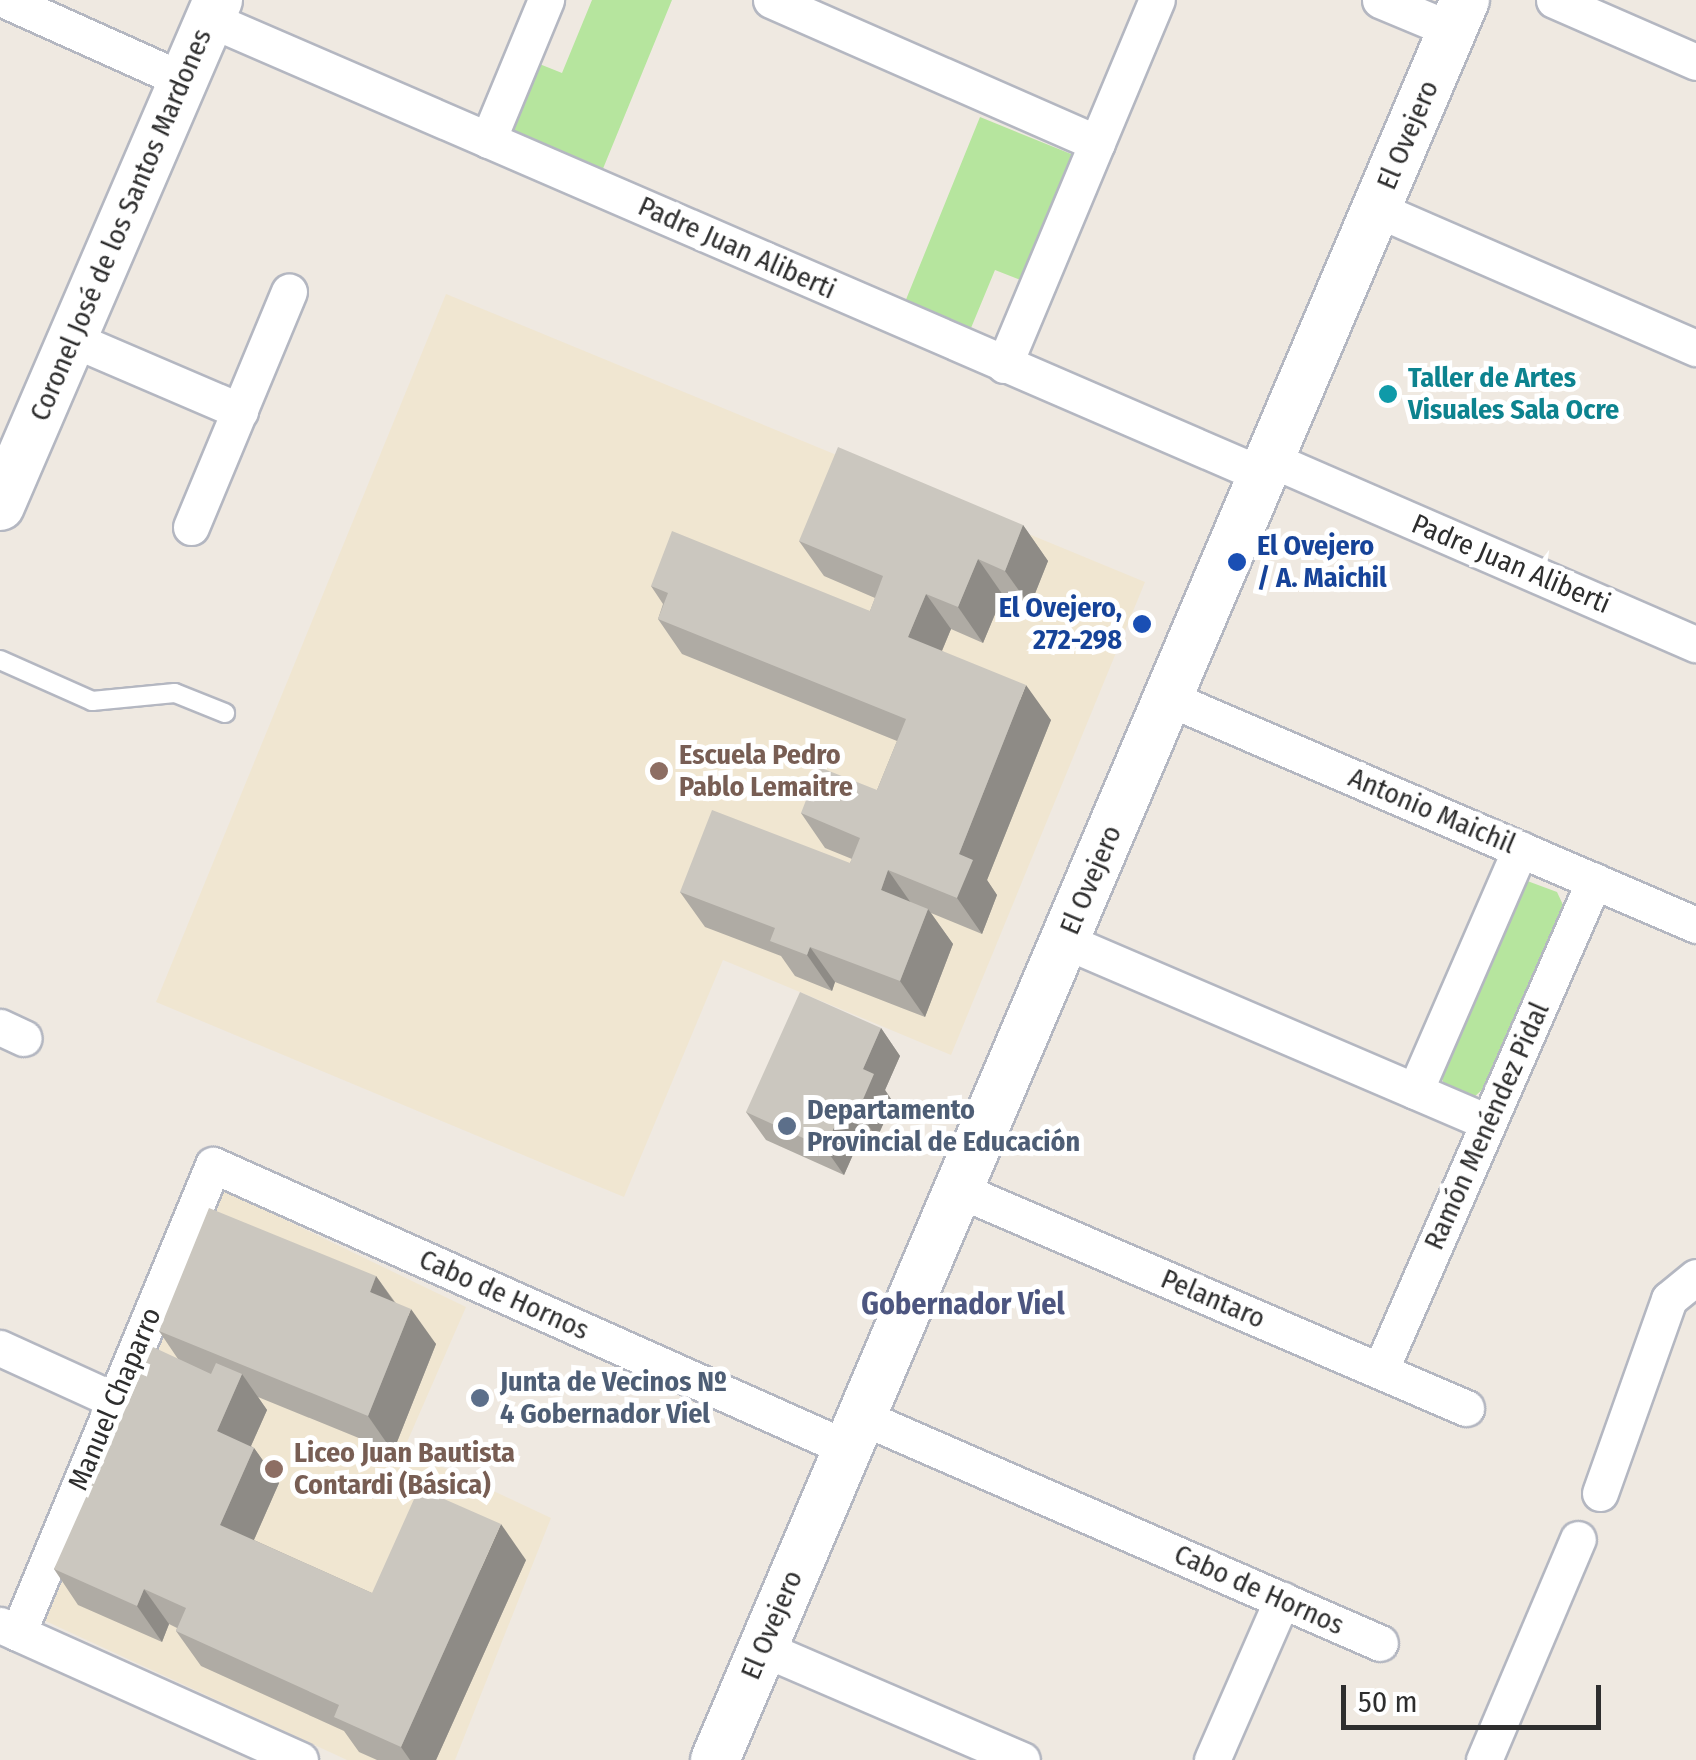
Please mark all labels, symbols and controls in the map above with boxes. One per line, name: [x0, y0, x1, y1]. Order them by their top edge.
street label: Coronel José de los Santos Mardones: [23, 24, 219, 426]
street label: El Ovejero: [1370, 75, 1446, 195]
street label: Padre Juan Aliberti: [633, 189, 841, 307]
place label: Taller de Artes Visuales Sala Ocre: [1408, 361, 1619, 427]
marker: Taller de Artes Visuales Sala Ocre: [1377, 383, 1399, 405]
street label: Padre Juan Aliberti: [1407, 507, 1615, 621]
place label: El Ovejero / A. Maichil: [1257, 529, 1387, 595]
marker: El Ovejero / A. Maichil: [1226, 551, 1248, 573]
place label: El Ovejero, 272-298: [999, 591, 1122, 657]
marker: El Ovejero, 272-298: [1131, 613, 1153, 635]
place label: Escuela Pedro Pablo Lemaitre: [679, 738, 853, 804]
marker: Escuela Pedro Pablo Lemaitre: [648, 760, 670, 782]
street label: Antonio Maichil: [1344, 761, 1520, 861]
street label: El Ovejero: [1053, 820, 1129, 940]
street label: Ramón Menéndez Pidal: [1417, 997, 1557, 1255]
place label: Departamento Provincial de Educación: [807, 1093, 1080, 1159]
marker: Departamento Provincial de Educación: [776, 1115, 798, 1137]
street label: Cabo de Hornos: [414, 1243, 594, 1347]
street label: Pelantaro: [1156, 1262, 1270, 1336]
district label: Gobernador Viel: [861, 1286, 1065, 1322]
street label: Manuel Chaparro: [61, 1303, 169, 1495]
place label: Junta de Vecinos Nº 4 Gobernador Viel: [500, 1365, 727, 1431]
marker: Junta de Vecinos Nº 4 Gobernador Viel: [469, 1387, 491, 1409]
place label: Liceo Juan Bautista Contardi (Básica): [294, 1436, 515, 1502]
marker: Liceo Juan Bautista Contardi (Básica): [263, 1458, 285, 1480]
street label: Cabo de Hornos: [1169, 1538, 1349, 1642]
street label: El Ovejero: [734, 1565, 810, 1685]
scale bar: [1346, 1665, 1606, 1727]
text: 50 m: [1358, 1684, 1418, 1720]

